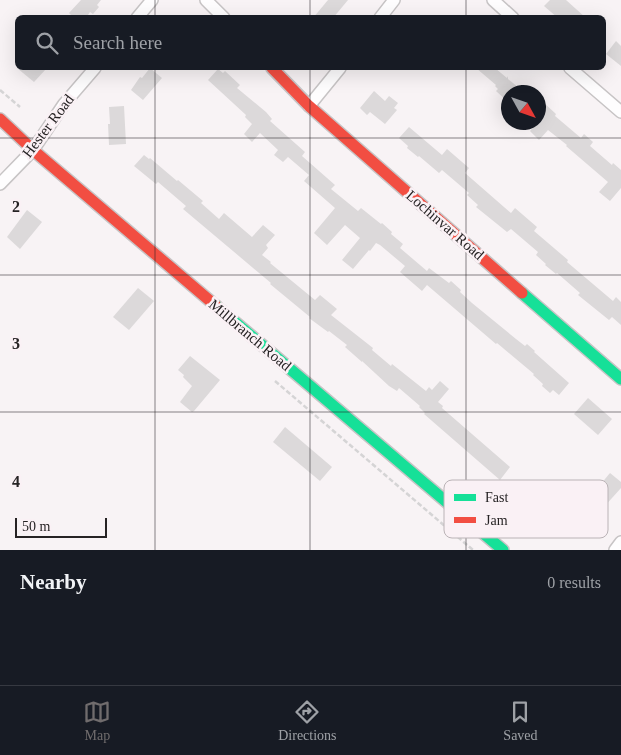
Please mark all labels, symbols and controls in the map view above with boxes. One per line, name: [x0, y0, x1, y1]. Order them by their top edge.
search box: [15, 15, 606, 70]
icon: search: [33, 29, 61, 57]
text: Search here: [73, 32, 162, 53]
north arrow: [501, 85, 546, 130]
street label: Hester Road: [19, 91, 77, 161]
street label: Lochinvar Road: [403, 187, 487, 263]
text: 2: [12, 198, 20, 215]
street label: Millbranch Road: [206, 296, 295, 374]
text: 3: [12, 335, 20, 352]
text: 4: [12, 473, 20, 490]
legend: [444, 480, 608, 538]
text: Fast: [485, 490, 508, 505]
text: Jam: [485, 513, 508, 528]
scale bar: [15, 515, 108, 538]
text: 50 m: [22, 519, 50, 534]
text: Nearby: [20, 570, 87, 594]
text: 0 results: [547, 574, 601, 591]
tab: Map: [83, 698, 111, 744]
tab: Directions: [278, 698, 337, 744]
tab: Saved: [503, 698, 538, 744]

